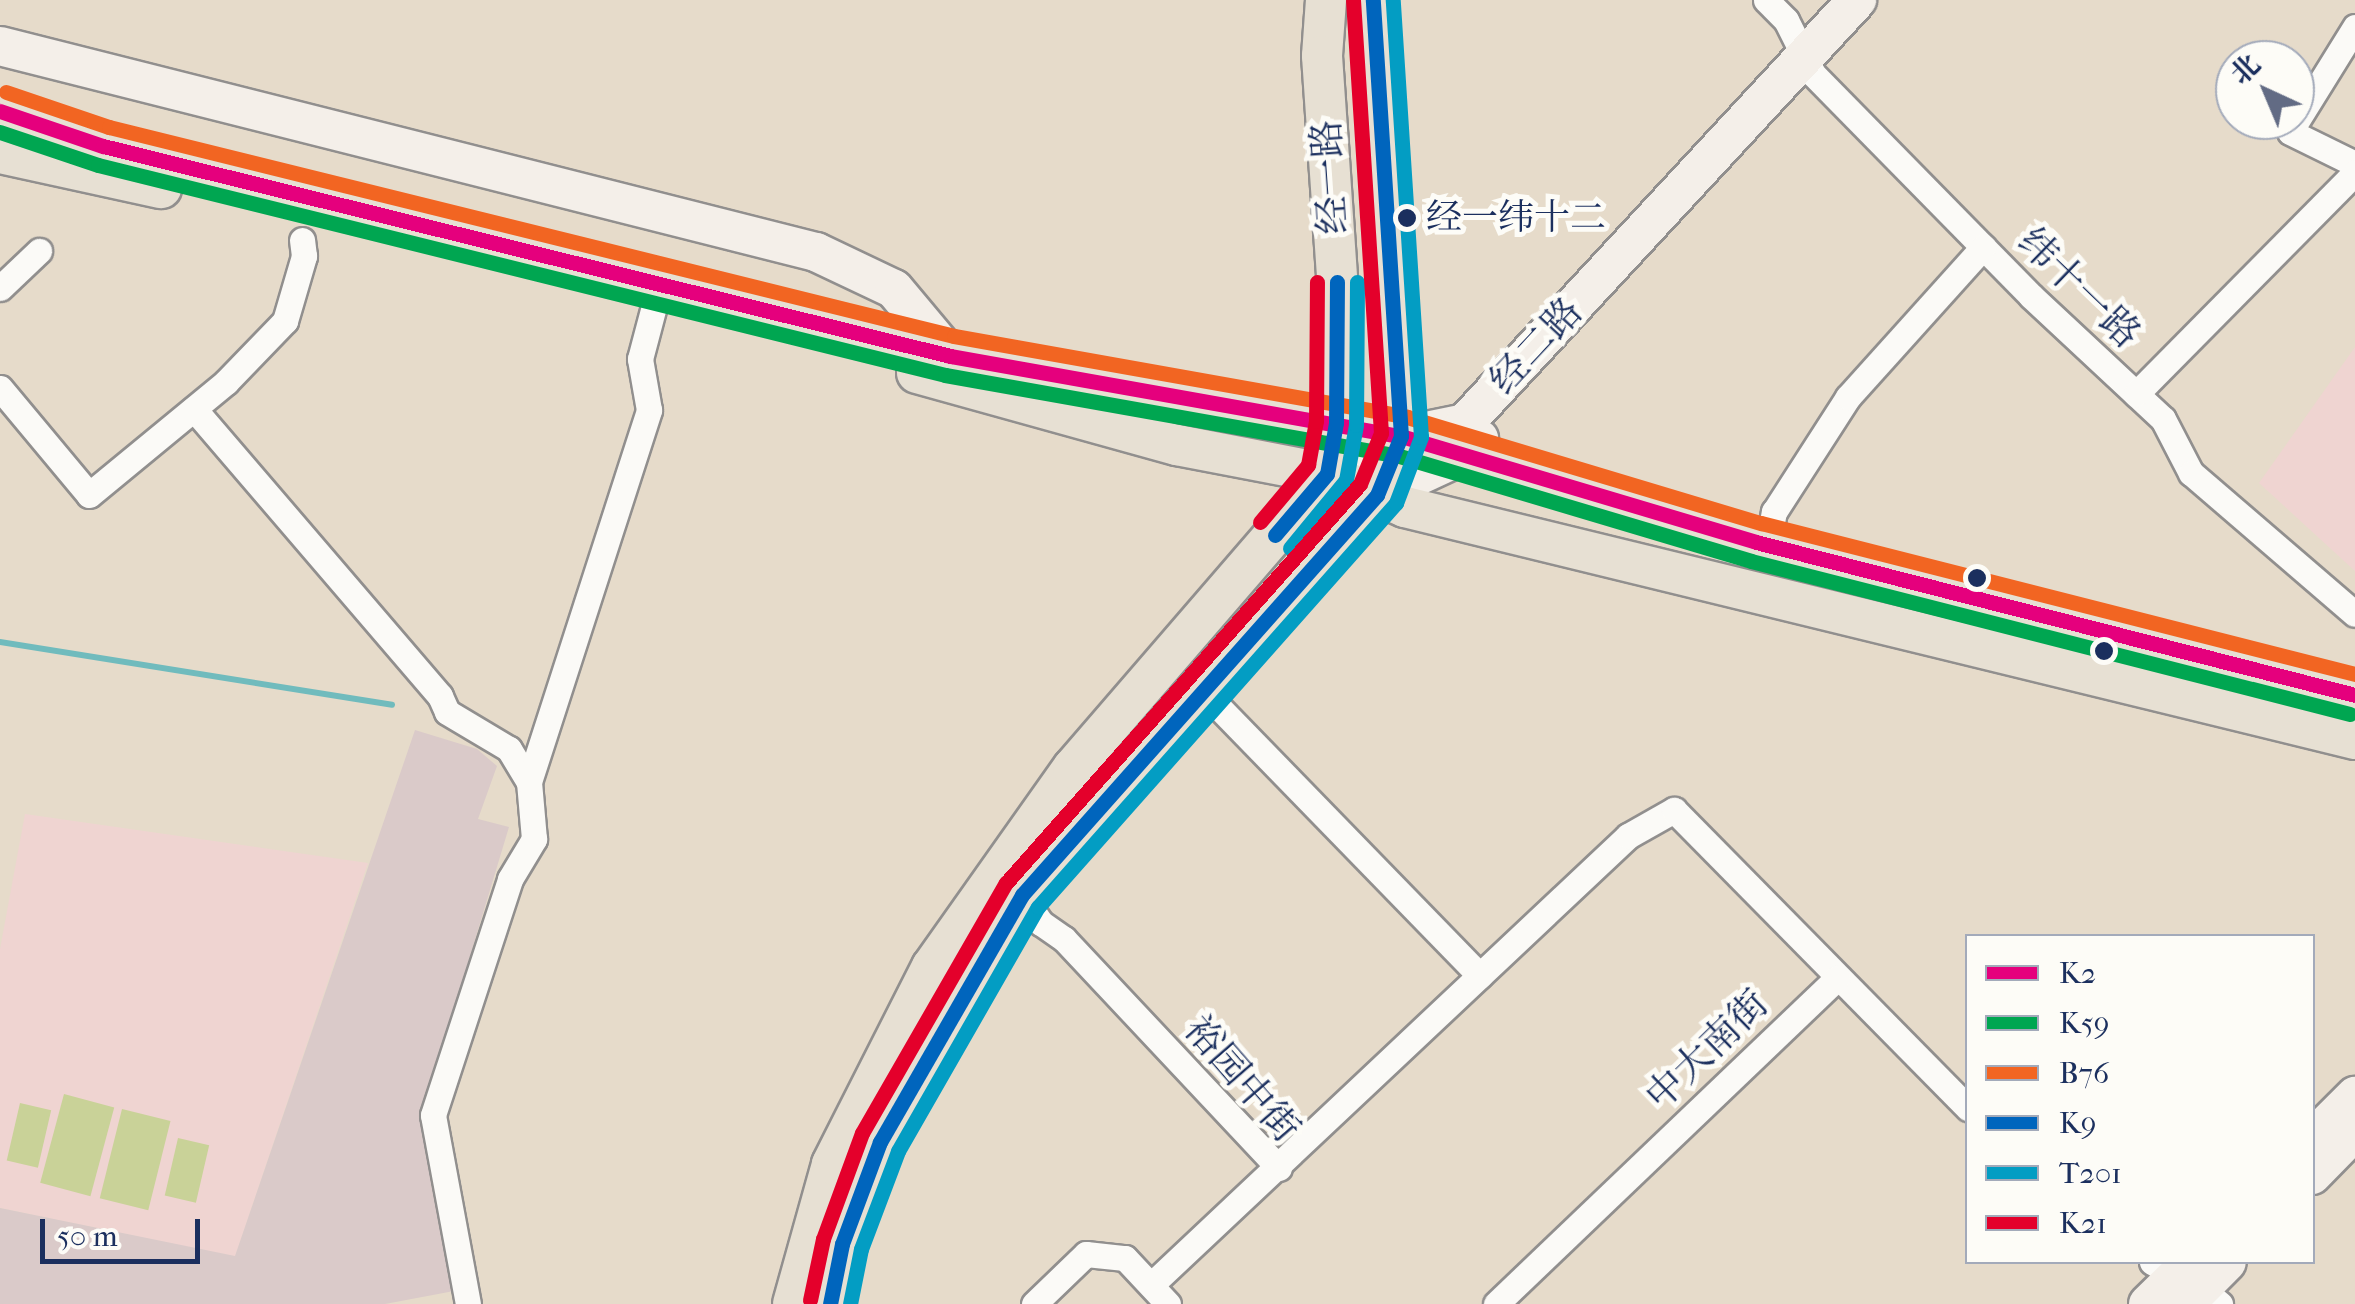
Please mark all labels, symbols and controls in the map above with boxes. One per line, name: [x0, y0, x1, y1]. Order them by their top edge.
north arrow: [2215, 40, 2315, 140]
text: 北: [2224, 48, 2267, 91]
street label: 经一路: [1303, 119, 1357, 235]
place label: 经一纬十二: [1426, 196, 1606, 240]
marker: 经一纬十二: [1397, 208, 1417, 228]
street label: 纬十一路: [2008, 219, 2150, 357]
street label: 经二路: [1480, 289, 1592, 403]
unlabelled marker: [1967, 568, 1987, 588]
unlabelled marker: [2094, 641, 2114, 661]
legend: [1965, 934, 2315, 1264]
text: K2: [2059, 956, 2096, 991]
street label: 中大南街: [1636, 981, 1778, 1119]
text: K59: [2059, 1006, 2110, 1041]
street label: 裕园中街: [1175, 1007, 1309, 1151]
text: B76: [2059, 1056, 2109, 1091]
text: K9: [2059, 1106, 2097, 1141]
text: T201: [2059, 1156, 2122, 1191]
scale bar: [45, 1199, 205, 1261]
text: K21: [2059, 1206, 2107, 1241]
text: 50 m: [57, 1219, 118, 1254]

